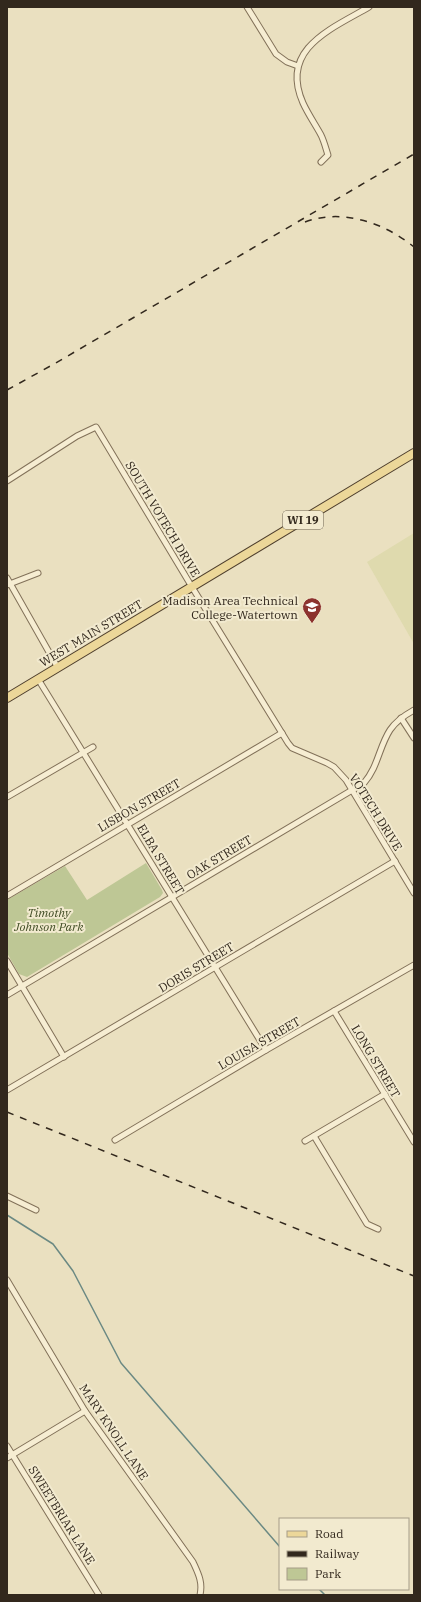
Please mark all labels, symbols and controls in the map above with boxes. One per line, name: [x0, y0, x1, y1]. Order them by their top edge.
street label: SOUTH VOTECH DRIVE: [122, 458, 204, 580]
road number: WI 19: [283, 511, 323, 529]
place label: Madison Area Technical College-Watertown: [162, 593, 298, 622]
street label: WEST MAIN STREET: [37, 596, 145, 670]
school or university icon: Madison Area Technical College-Watertown: [301, 596, 323, 624]
street label: VOTECH DRIVE: [346, 771, 406, 853]
street label: LISBON STREET: [95, 775, 183, 835]
street label: ELBA STREET: [134, 821, 188, 897]
street label: OAK STREET: [184, 831, 255, 882]
park label: Timothy Johnson Park: [13, 905, 84, 934]
street label: DORIS STREET: [156, 939, 237, 995]
street label: LOUISA STREET: [215, 1013, 303, 1073]
street label: LONG STREET: [348, 1022, 404, 1100]
street label: MARY KNOLL LANE: [76, 1381, 152, 1483]
street label: SWEETBRIAR LANE: [26, 1463, 98, 1567]
legend: [279, 1518, 409, 1590]
text: Road: [315, 1526, 344, 1541]
text: Railway: [315, 1546, 360, 1561]
text: Park: [315, 1566, 341, 1581]

